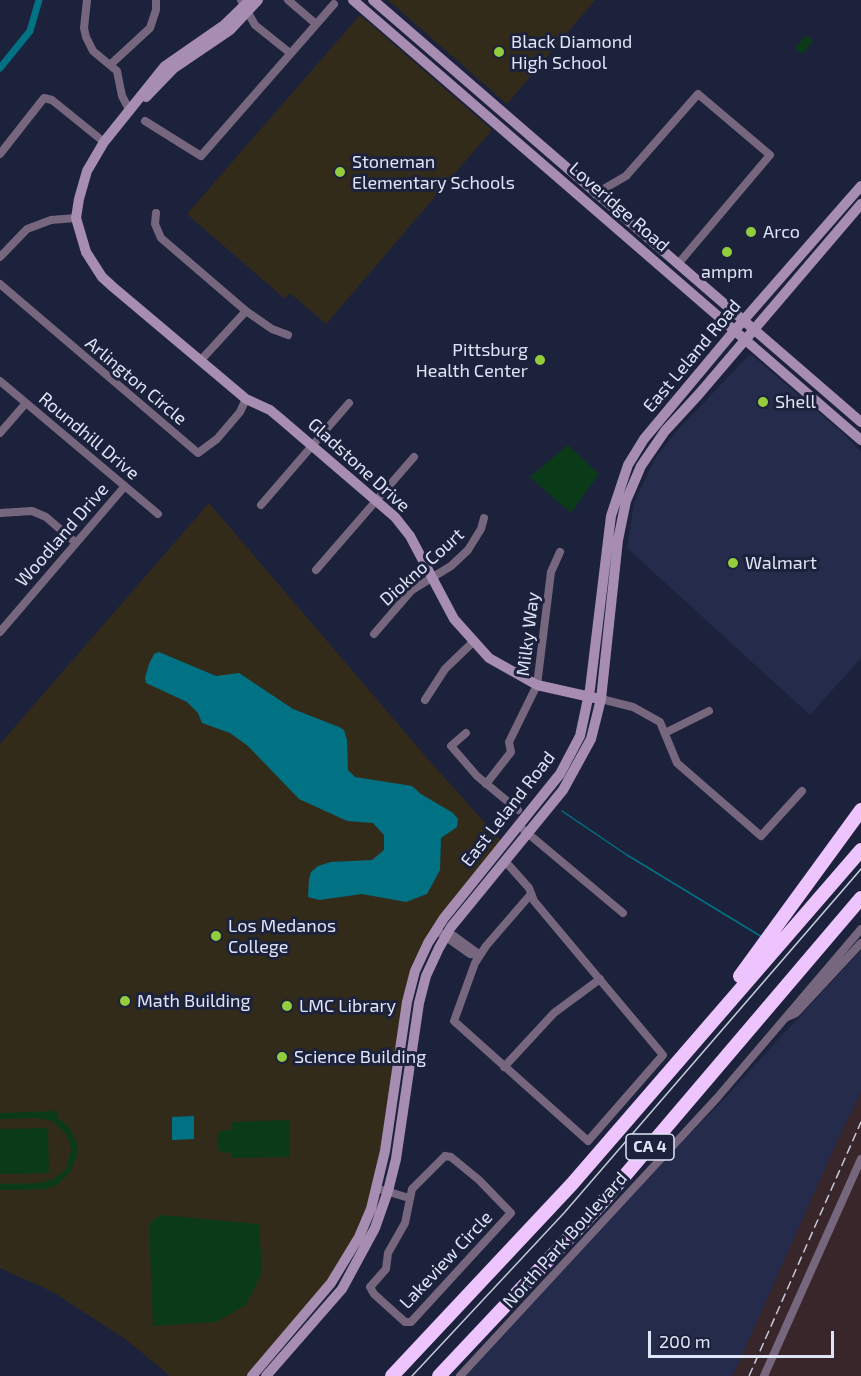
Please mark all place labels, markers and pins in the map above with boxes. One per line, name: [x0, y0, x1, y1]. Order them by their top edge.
place label: Black Diamond High School: [511, 31, 632, 74]
marker: Black Diamond High School: [492, 45, 506, 59]
place label: Stoneman Elementary Schools: [352, 151, 515, 194]
marker: Stoneman Elementary Schools: [333, 165, 347, 179]
place label: Arco: [763, 221, 800, 243]
marker: Arco: [744, 225, 758, 239]
marker: ampm: [720, 245, 734, 259]
place label: ampm: [701, 261, 753, 283]
place label: Pittsburg Health Center: [416, 339, 528, 382]
marker: Pittsburg Health Center: [533, 353, 547, 367]
place label: Shell: [775, 391, 816, 413]
marker: Shell: [756, 395, 770, 409]
place label: Walmart: [745, 552, 817, 574]
marker: Walmart: [726, 556, 740, 570]
place label: Los Medanos College: [228, 915, 336, 958]
marker: Los Medanos College: [209, 929, 223, 943]
place label: Math Building: [137, 990, 251, 1012]
marker: Math Building: [118, 994, 132, 1008]
place label: LMC Library: [299, 995, 396, 1017]
marker: LMC Library: [280, 999, 294, 1013]
place label: Science Building: [294, 1046, 426, 1068]
marker: Science Building: [275, 1050, 289, 1064]

